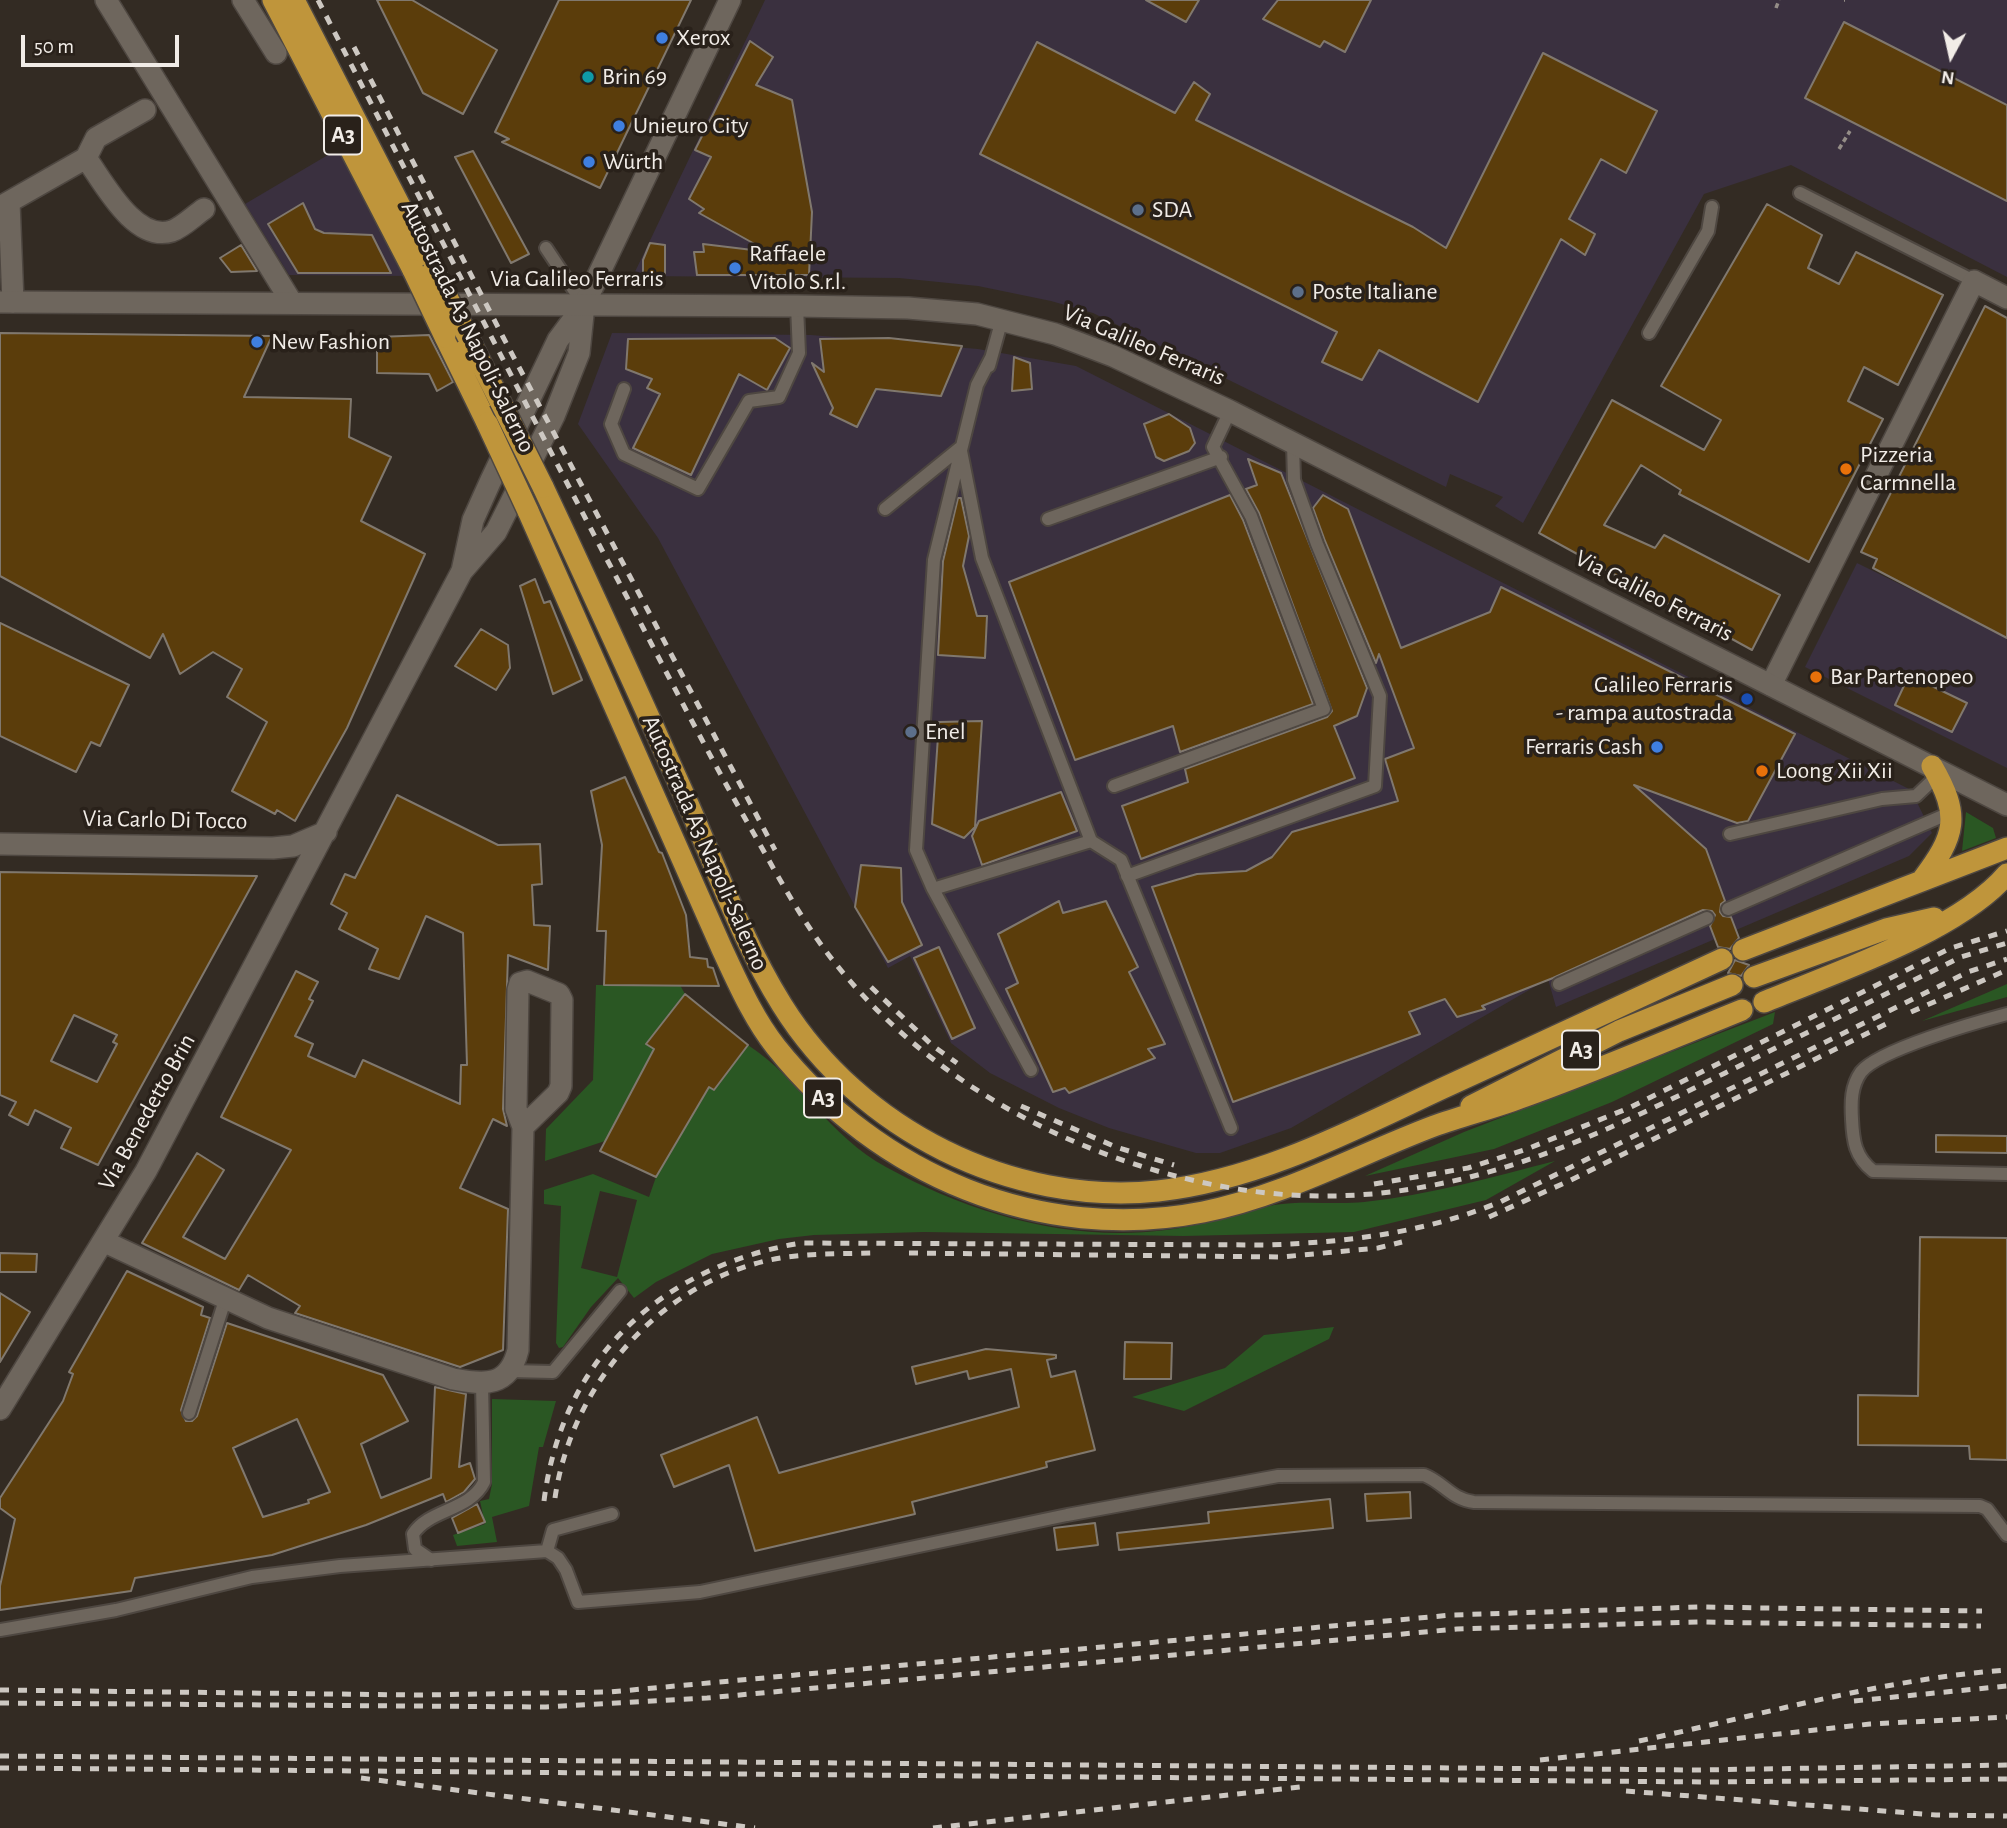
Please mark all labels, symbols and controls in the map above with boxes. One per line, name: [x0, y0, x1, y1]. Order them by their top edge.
scale bar: [24, 21, 182, 65]
north arrow: [1916, 21, 1986, 91]
place label: Xerox: [676, 24, 730, 52]
marker: Xerox: [654, 30, 670, 46]
text: 50 m: [34, 36, 74, 57]
place label: Brin 69: [602, 63, 667, 91]
text: N: [1940, 67, 1956, 88]
marker: Brin 69: [580, 69, 596, 85]
place label: Unieuro City: [633, 112, 748, 140]
road number: A3: [324, 116, 362, 154]
marker: Unieuro City: [611, 118, 627, 134]
place label: Würth: [603, 148, 663, 176]
marker: Würth: [581, 154, 597, 170]
place label: SDA: [1152, 196, 1192, 224]
street label: Autostrada A3 Napoli-Salerno: [395, 197, 541, 457]
marker: SDA: [1130, 202, 1146, 218]
place label: Raffaele Vitolo S.r.l.: [749, 240, 846, 296]
marker: Raffaele Vitolo S.r.l.: [727, 260, 743, 276]
street label: Via Galileo Ferraris: [490, 265, 664, 293]
place label: Poste Italiane: [1312, 278, 1437, 306]
marker: Poste Italiane: [1290, 284, 1306, 300]
street label: Via Galileo Ferraris: [1059, 298, 1229, 392]
place label: New Fashion: [271, 328, 390, 356]
marker: New Fashion: [249, 334, 265, 350]
place label: Pizzeria Carmnella: [1860, 441, 1956, 497]
marker: Pizzeria Carmnella: [1838, 461, 1854, 477]
street label: Via Galileo Ferraris: [1570, 544, 1738, 648]
place label: Bar Partenopeo: [1830, 663, 1974, 691]
marker: Bar Partenopeo: [1808, 669, 1824, 685]
place label: Galileo Ferraris - rampa autostrada: [1556, 671, 1733, 727]
marker: Galileo Ferraris - rampa autostrada: [1739, 691, 1755, 707]
street label: Autostrada A3 Napoli-Salerno: [636, 711, 774, 975]
place label: Enel: [925, 718, 966, 746]
marker: Enel: [903, 724, 919, 740]
place label: Ferraris Cash: [1525, 733, 1643, 761]
marker: Ferraris Cash: [1649, 739, 1665, 755]
place label: Loong Xii Xii: [1776, 757, 1893, 785]
marker: Loong Xii Xii: [1754, 763, 1770, 779]
street label: Via Carlo Di Tocco: [82, 804, 248, 836]
street label: Via Benedetto Brin: [92, 1029, 202, 1195]
road number: A3: [1562, 1030, 1600, 1070]
road number: A3: [804, 1078, 842, 1118]

